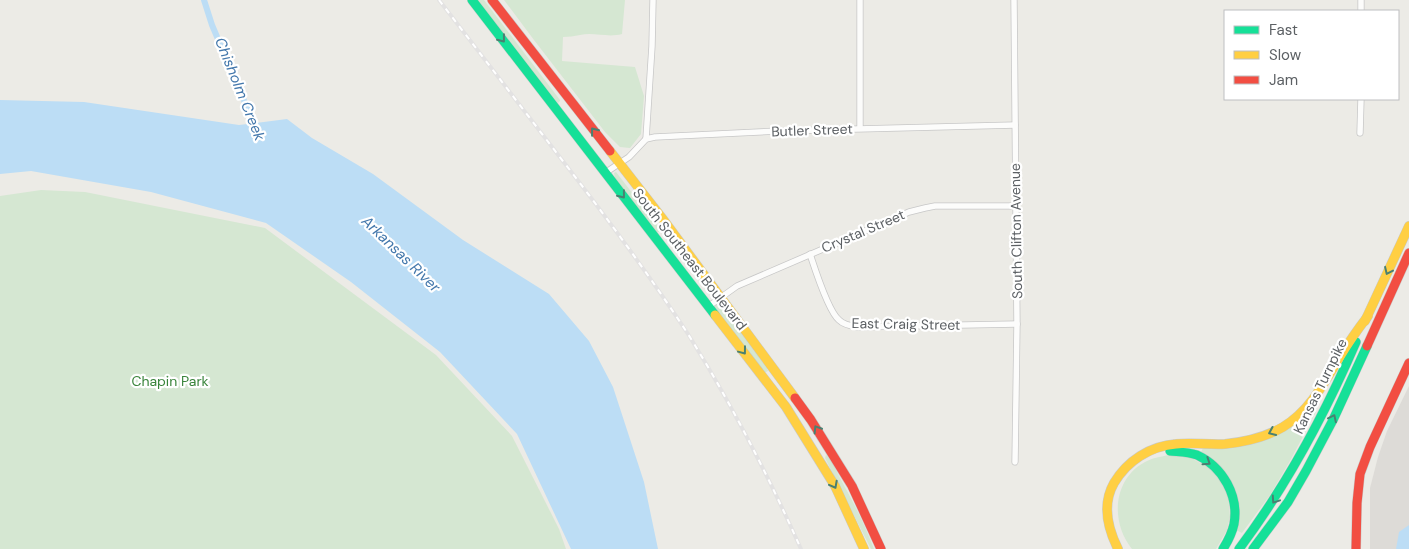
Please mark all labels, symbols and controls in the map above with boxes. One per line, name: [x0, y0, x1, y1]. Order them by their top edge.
legend: [1224, 10, 1399, 100]
text: Fast: [1269, 20, 1298, 40]
one-way arrow: [496, 33, 504, 42]
water label: Chisholm Creek: [210, 34, 270, 144]
text: Slow: [1269, 45, 1302, 65]
text: Jam: [1269, 70, 1298, 90]
street label: Butler Street: [771, 120, 853, 140]
one-way arrow: [591, 128, 599, 137]
street label: South Clifton Avenue: [1006, 163, 1026, 299]
street label: South Southeast Boulevard: [629, 184, 751, 334]
one-way arrow: [617, 189, 625, 198]
street label: Crystal Street: [819, 205, 907, 257]
water label: Arkansas River: [357, 211, 445, 297]
one-way arrow: [1384, 266, 1395, 275]
street label: East Craig Street: [851, 314, 961, 334]
street label: Kansas Turnpike: [1289, 335, 1351, 437]
one-way arrow: [738, 345, 746, 354]
park label: Chapin Park: [131, 372, 209, 390]
one-way arrow: [1327, 414, 1338, 423]
one-way arrow: [813, 426, 823, 435]
one-way arrow: [1268, 426, 1277, 437]
one-way arrow: [1202, 455, 1211, 465]
one-way arrow: [828, 480, 838, 489]
one-way arrow: [1272, 494, 1281, 503]

